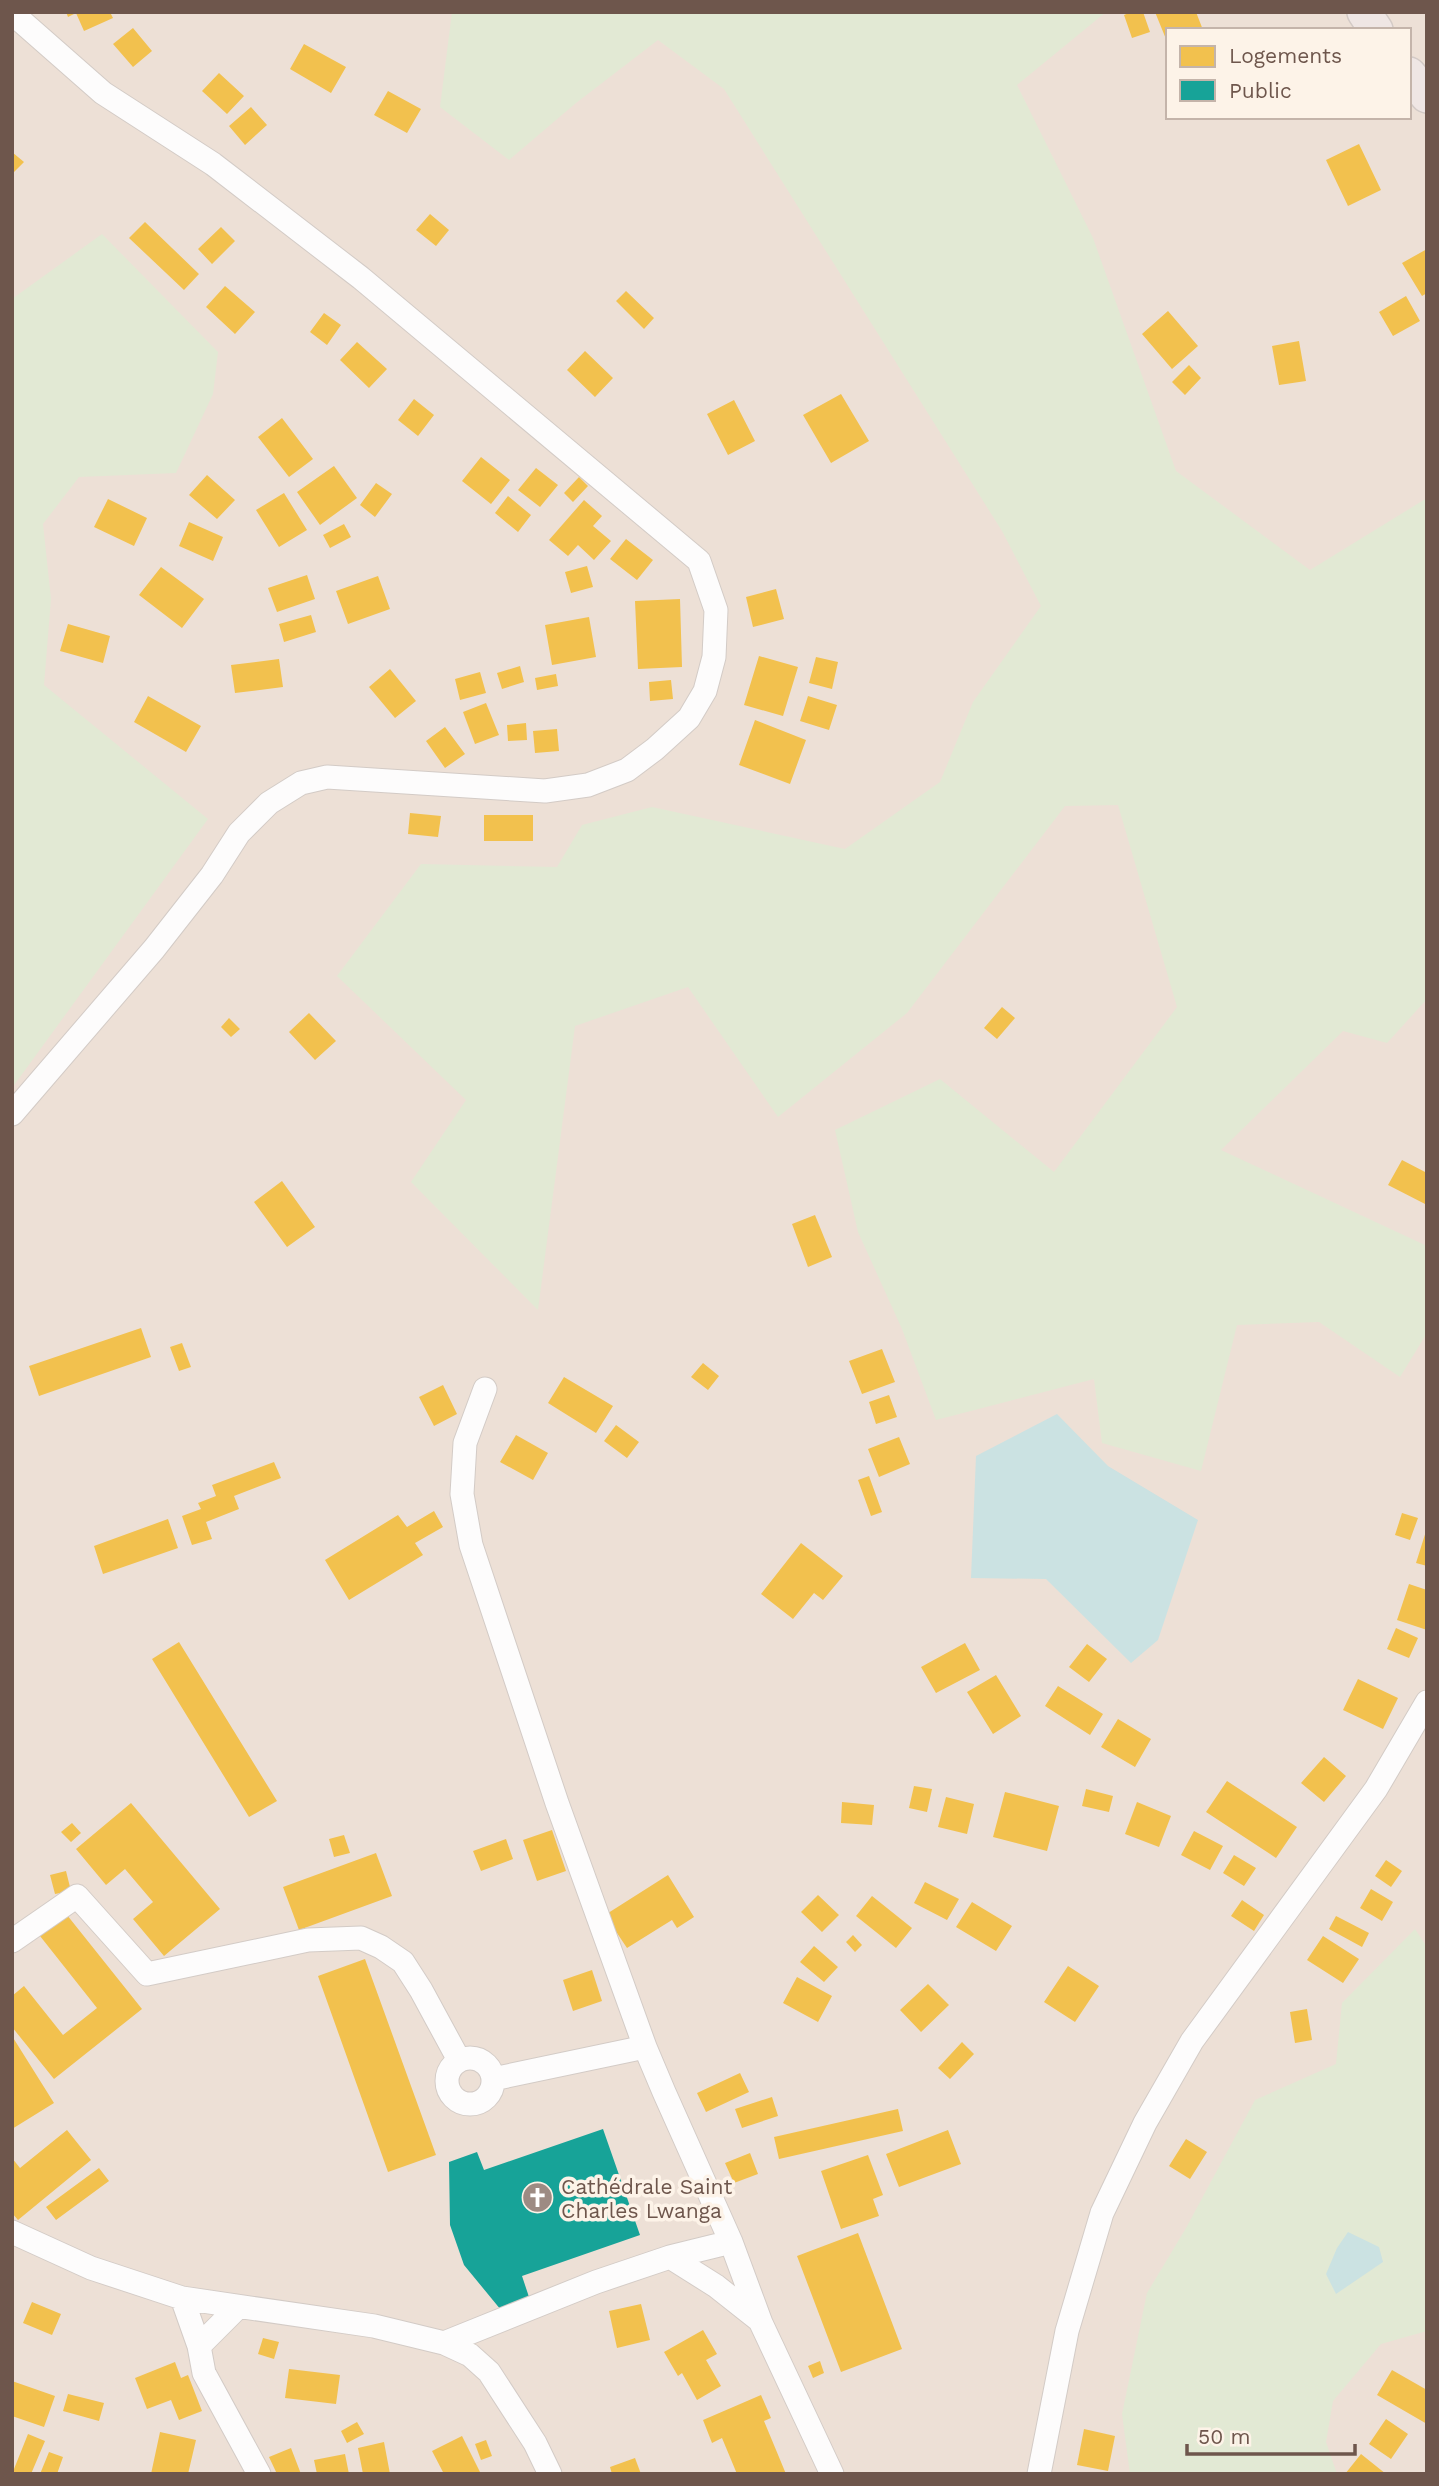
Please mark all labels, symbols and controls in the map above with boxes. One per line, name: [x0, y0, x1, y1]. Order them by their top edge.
legend: [1166, 28, 1411, 119]
text: Logements: [1229, 43, 1342, 68]
text: Public: [1229, 78, 1292, 103]
place label: Cathédrale Saint Charles Lwanga: [561, 2174, 732, 2223]
church icon: Cathédrale Saint Charles Lwanga: [521, 2181, 555, 2215]
scale bar: [1187, 2412, 1355, 2456]
text: 50 m: [1198, 2424, 1250, 2449]

